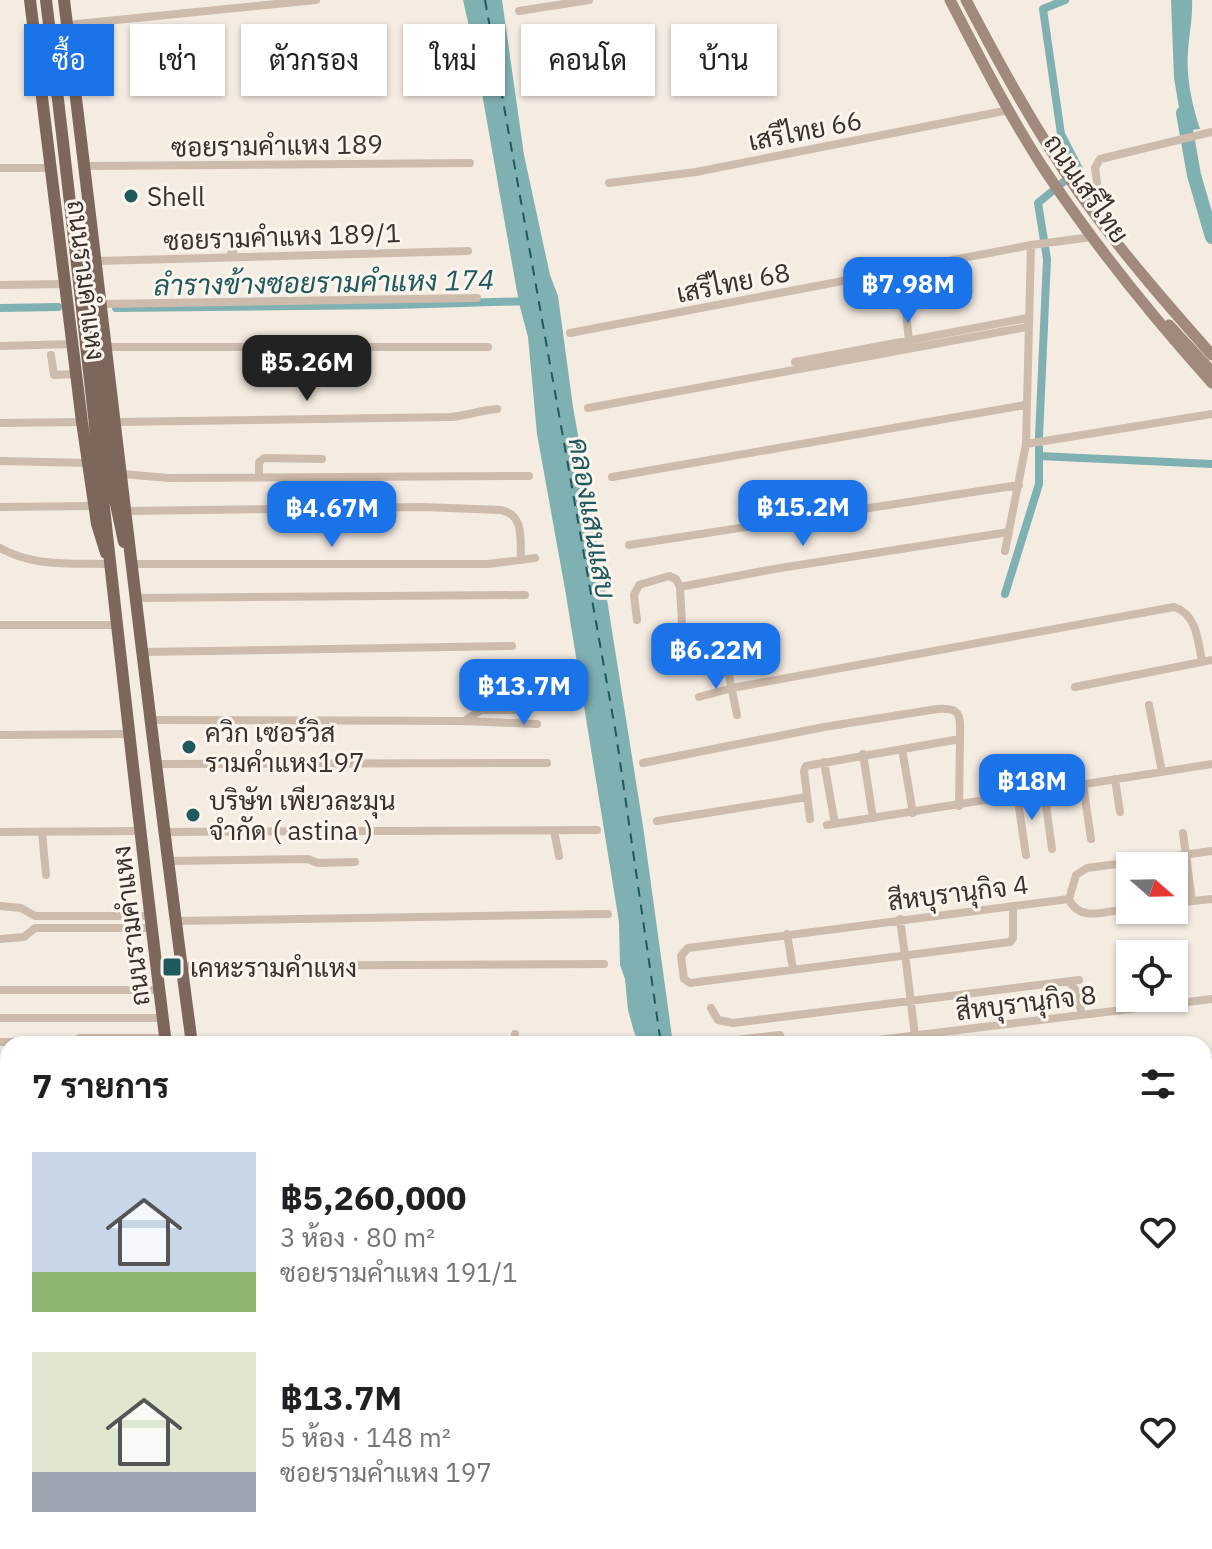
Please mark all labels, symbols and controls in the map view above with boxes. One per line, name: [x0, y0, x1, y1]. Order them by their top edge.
chip: ซื้อ: [24, 24, 114, 96]
chip: เช่า: [130, 24, 225, 96]
chip: ตัวกรอง: [241, 24, 387, 96]
chip: ใหม่: [403, 24, 505, 96]
chip: คอนโด: [521, 24, 655, 96]
chip: บ้าน: [671, 24, 777, 96]
street label: เสรีไทย 66: [745, 102, 865, 158]
street label: ซอยรามคำแหง 189: [171, 126, 383, 164]
street label: ถนนเสรีไทย: [1037, 127, 1137, 249]
place label: Shell: [147, 179, 205, 213]
marker: Shell: [122, 187, 140, 205]
street label: ถนนรามคำแหง: [60, 198, 114, 362]
street label: ซอยรามคำแหง 189/1: [163, 215, 401, 257]
street label: เสรีไทย 68: [673, 254, 793, 310]
pin: ฿7.98M: [843, 257, 973, 325]
water label: ลำรางข้างซอยรามคำแหง 174: [153, 261, 495, 303]
text: ฿7.98M: [861, 266, 955, 300]
pin: ฿5.26M: [242, 335, 372, 403]
text: ฿5.26M: [260, 344, 354, 378]
water label: คลองแสนแสบ: [561, 434, 625, 602]
pin: ฿15.2M: [738, 480, 868, 548]
pin: ฿4.67M: [267, 481, 397, 549]
text: ฿15.2M: [756, 489, 850, 523]
text: ฿4.67M: [285, 490, 379, 524]
pin: ฿6.22M: [651, 623, 781, 691]
text: ฿6.22M: [669, 632, 763, 666]
pin: ฿13.7M: [459, 659, 589, 727]
text: ฿13.7M: [477, 668, 571, 702]
place label: ควิก เซอร์วิส รามคำแหง197: [205, 715, 365, 779]
marker: ควิก เซอร์วิส รามคำแหง197: [180, 738, 198, 756]
pin: ฿18M: [985, 754, 1079, 822]
text: ฿18M: [997, 763, 1067, 797]
place label: บริษัท เพียวละมุน จำกัด ( astina ): [209, 783, 396, 847]
marker: บริษัท เพียวละมุน จำกัด ( astina ): [184, 806, 202, 824]
street label: ถนนรามคำแหง: [103, 844, 157, 1008]
north arrow: [1116, 852, 1188, 924]
map controls: [1116, 852, 1188, 1012]
street label: สีหบุรานุกิจ 4: [886, 867, 1030, 919]
button: locate: [1116, 940, 1188, 1012]
place label: เคหะรามคำแหง: [190, 950, 357, 984]
marker: เคหะรามคำแหง: [161, 956, 183, 978]
street label: สีหบุรานุกิจ 8: [954, 977, 1098, 1029]
icon: filters: [1136, 1062, 1180, 1106]
text: 7 รายการ: [32, 1063, 169, 1107]
text: ฿5,260,000: [280, 1175, 467, 1219]
icon: home: [96, 1184, 192, 1280]
icon: heart: [1136, 1210, 1180, 1254]
text: 3 ห้อง · 80 m²: [280, 1220, 435, 1254]
text: ซอยรามคำแหง 191/1: [280, 1255, 517, 1289]
text: ฿13.7M: [280, 1375, 402, 1419]
icon: home: [96, 1384, 192, 1480]
icon: heart: [1136, 1410, 1180, 1454]
text: 5 ห้อง · 148 m²: [280, 1420, 451, 1454]
text: ซอยรามคำแหง 197: [280, 1455, 492, 1489]

